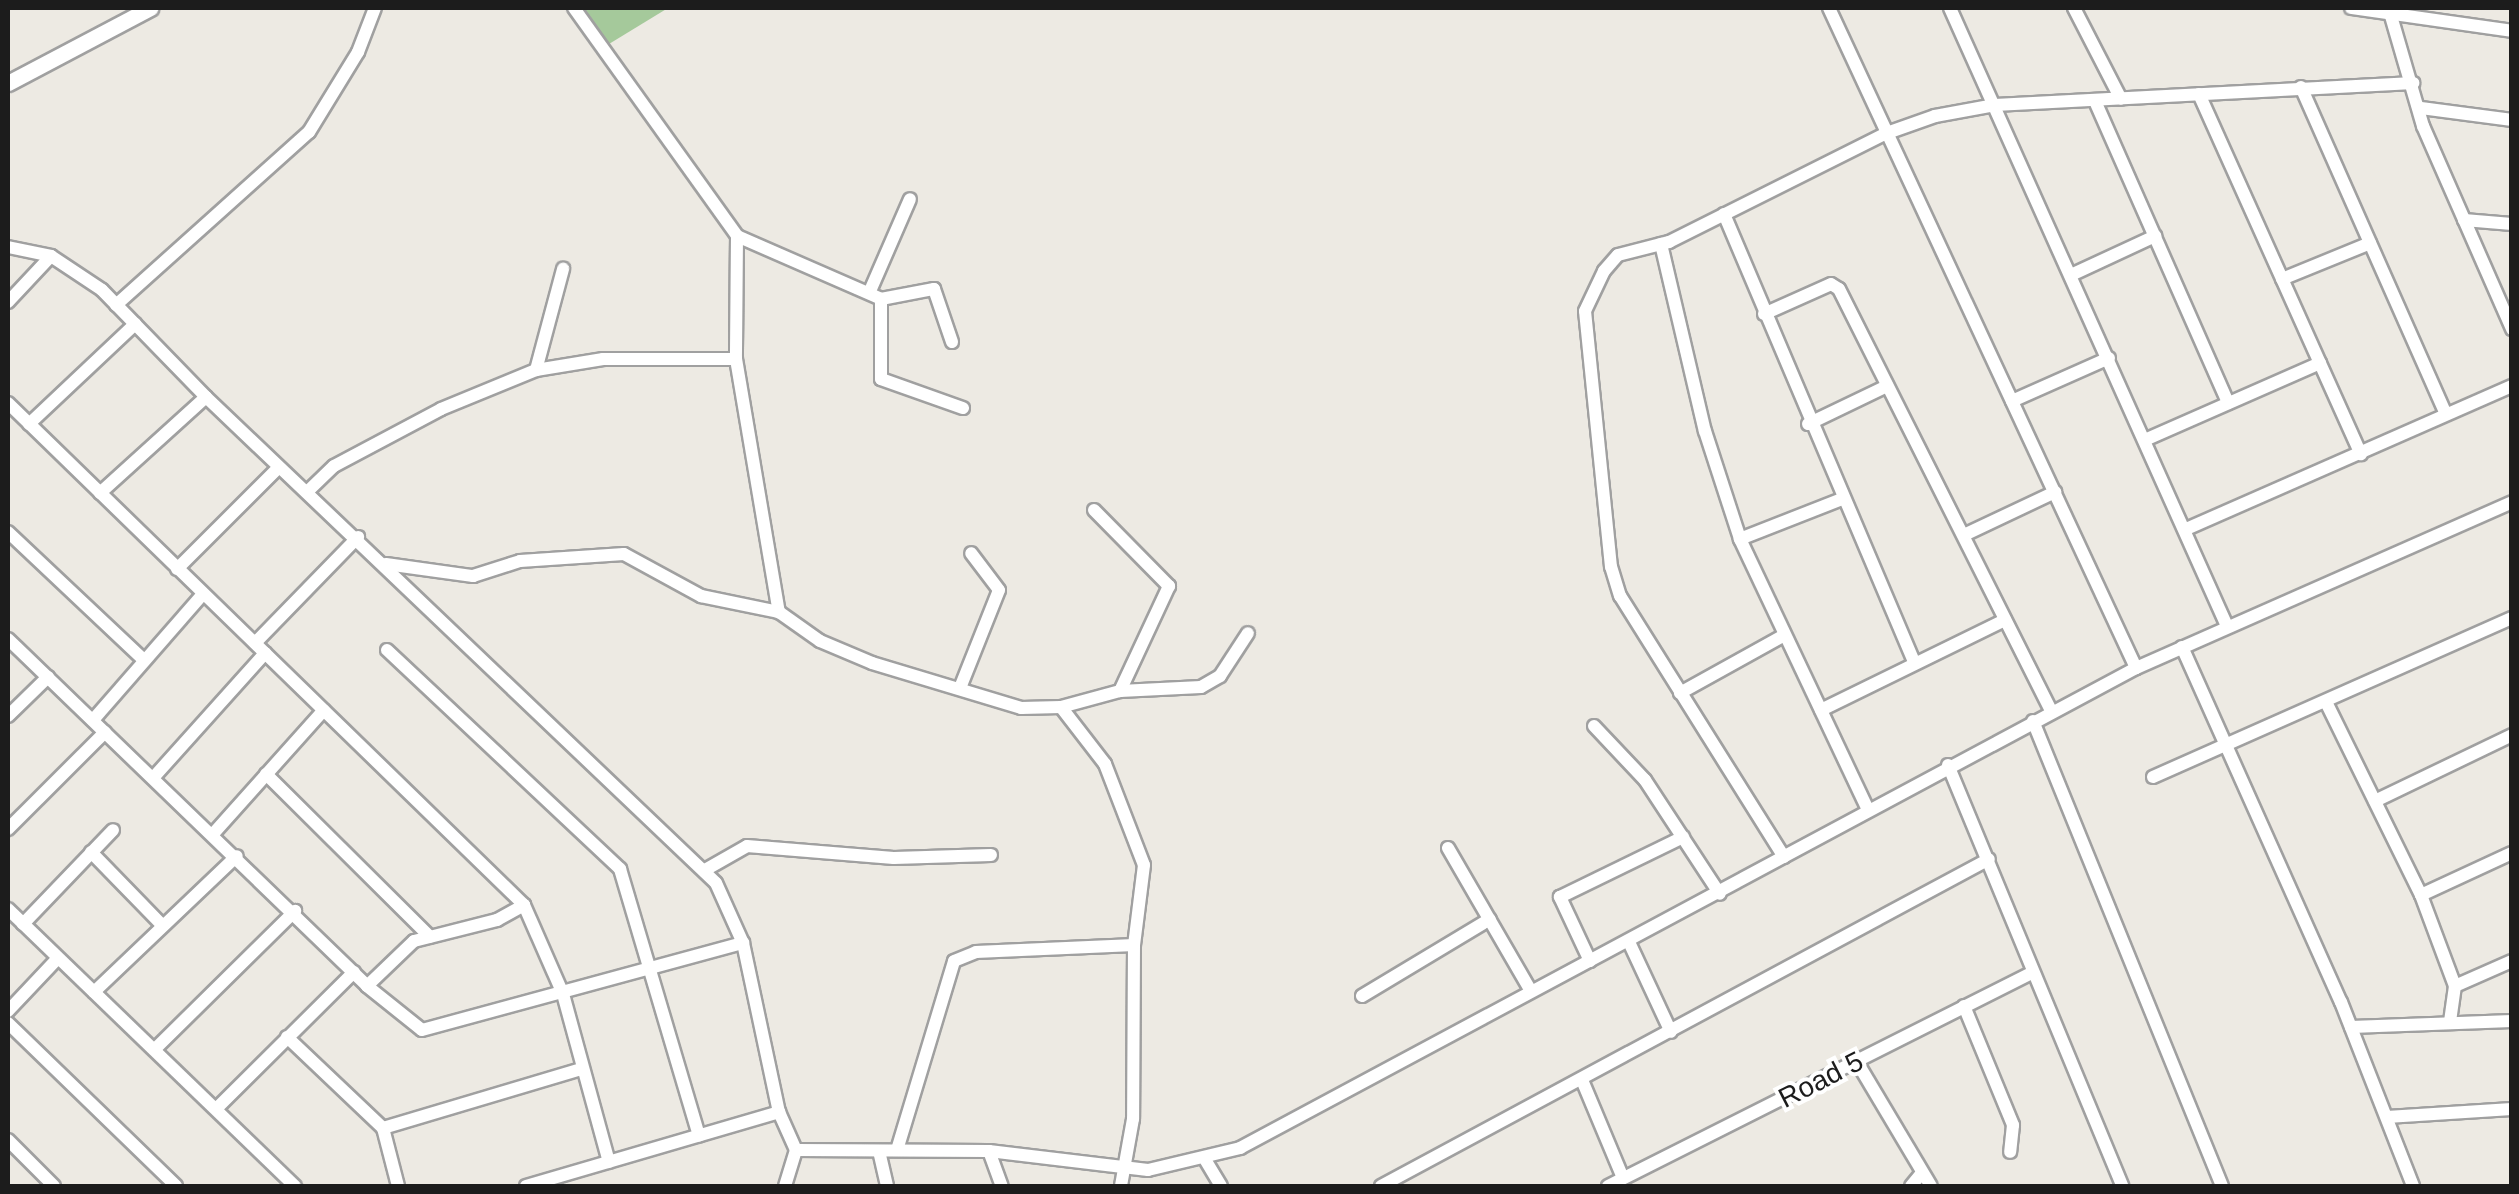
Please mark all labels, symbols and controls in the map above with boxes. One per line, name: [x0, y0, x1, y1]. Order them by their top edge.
street label: Road 5: [1773, 1045, 1869, 1115]

